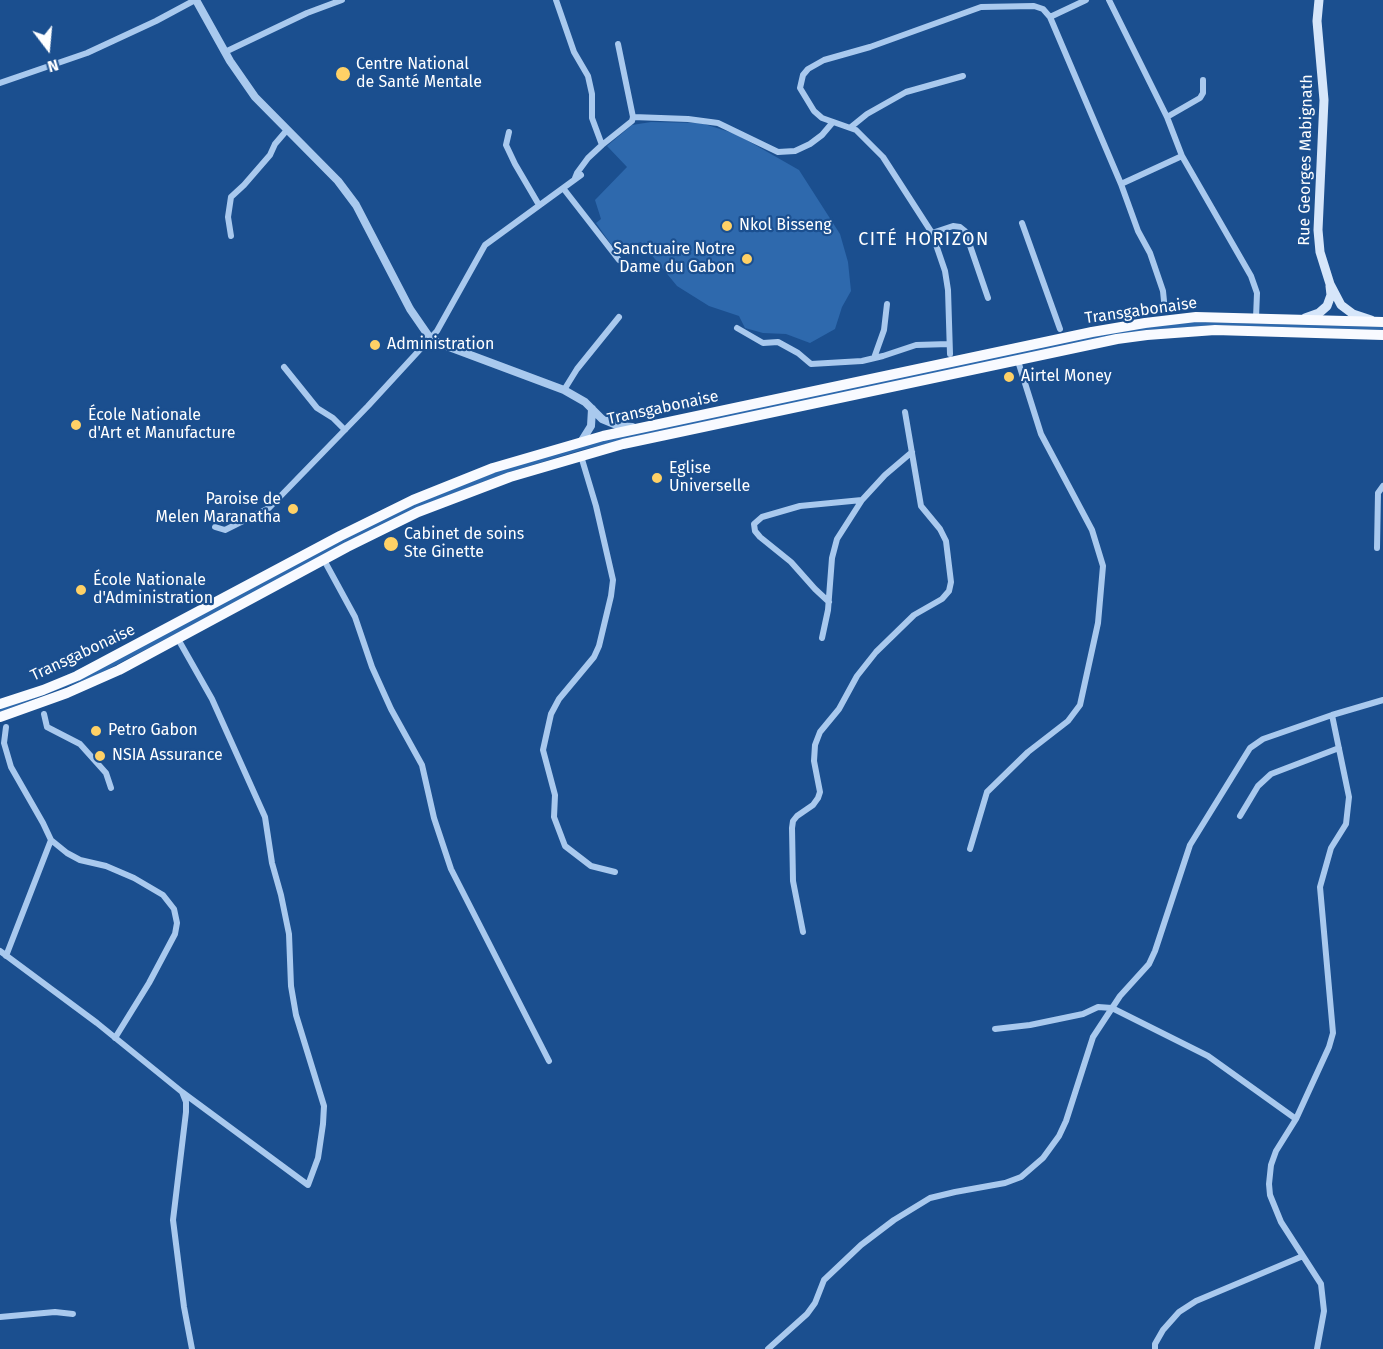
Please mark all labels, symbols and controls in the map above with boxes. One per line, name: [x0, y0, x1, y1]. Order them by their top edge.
north arrow: [18, 18, 78, 78]
text: N: [45, 55, 61, 76]
place label: Centre National de Santé Mentale: [356, 55, 482, 93]
marker: Centre National de Santé Mentale: [334, 65, 352, 83]
street label: Rue Georges Mabignath: [1295, 74, 1317, 246]
place label: Nkol Bisseng: [739, 216, 832, 236]
marker: Nkol Bisseng: [720, 219, 734, 233]
district label: CITÉ HORIZON: [858, 229, 990, 251]
place label: Sanctuaire Notre Dame du Gabon: [613, 240, 735, 278]
marker: Sanctuaire Notre Dame du Gabon: [740, 252, 754, 266]
street label: Transgabonaise: [1084, 294, 1198, 328]
place label: Administration: [387, 335, 494, 355]
marker: Administration: [368, 338, 382, 352]
place label: Airtel Money: [1021, 367, 1112, 387]
marker: Airtel Money: [1002, 370, 1016, 384]
street label: Transgabonaise: [606, 387, 720, 429]
place label: École Nationale d'Art et Manufacture: [88, 406, 235, 444]
marker: École Nationale d'Art et Manufacture: [69, 418, 83, 432]
place label: Eglise Universelle: [669, 459, 750, 497]
marker: Eglise Universelle: [650, 471, 664, 485]
place label: Paroise de Melen Maranatha: [155, 490, 281, 528]
marker: Paroise de Melen Maranatha: [286, 502, 300, 516]
place label: Cabinet de soins Ste Ginette: [404, 525, 524, 563]
marker: Cabinet de soins Ste Ginette: [382, 535, 400, 553]
place label: École Nationale d'Administration: [93, 571, 213, 609]
marker: École Nationale d'Administration: [74, 583, 88, 597]
street label: Transgabonaise: [28, 620, 138, 686]
place label: Petro Gabon: [108, 721, 198, 741]
marker: Petro Gabon: [89, 724, 103, 738]
place label: NSIA Assurance: [112, 746, 223, 766]
marker: NSIA Assurance: [93, 749, 107, 763]

